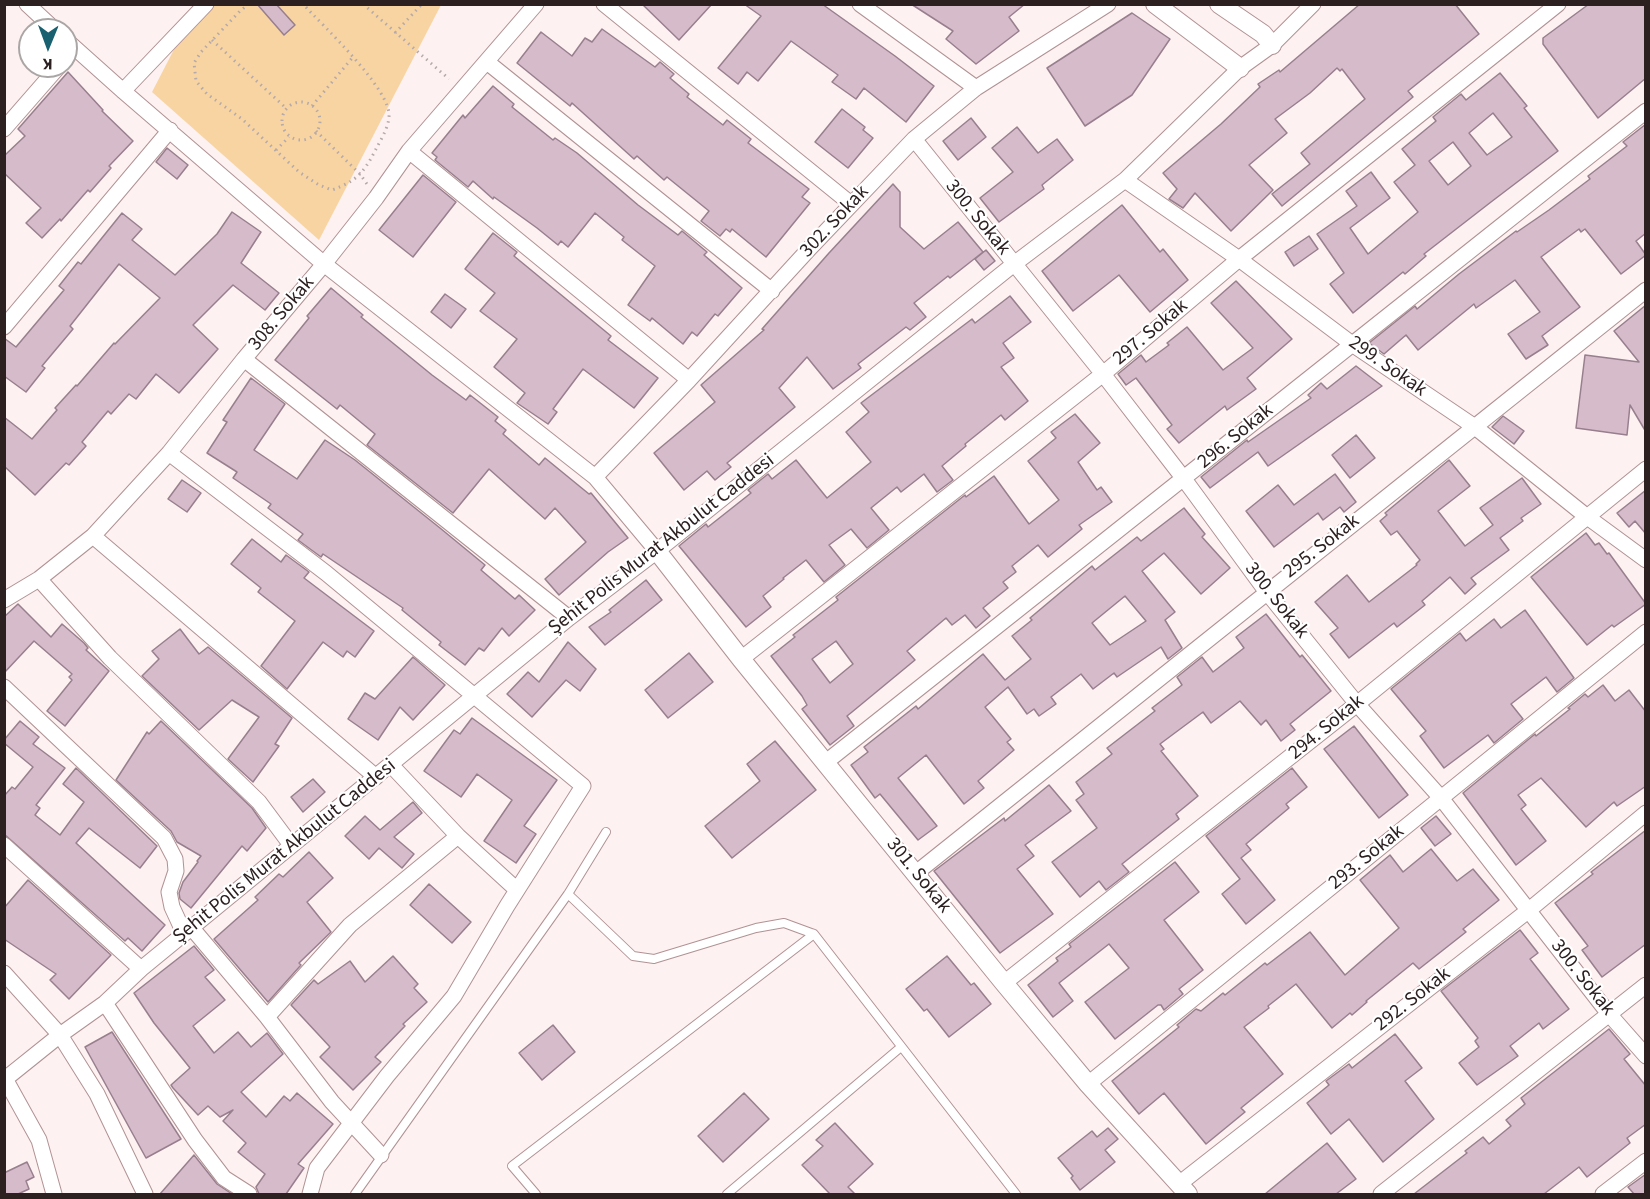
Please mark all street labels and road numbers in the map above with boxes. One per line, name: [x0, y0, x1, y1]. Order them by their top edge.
street label: 300. Sokak: [939, 175, 1015, 261]
street label: 302. Sokak: [796, 181, 874, 263]
street label: 308. Sokak: [244, 272, 320, 356]
street label: 297. Sokak: [1109, 295, 1193, 371]
street label: 299. Sokak: [1343, 331, 1431, 403]
street label: 296. Sokak: [1193, 399, 1279, 475]
street label: Şehit Polis Murat Akbulut Caddesi: [544, 449, 780, 641]
street label: 295. Sokak: [1279, 510, 1365, 584]
street label: 300. Sokak: [1239, 558, 1313, 644]
street label: 294. Sokak: [1284, 690, 1370, 766]
street label: Şehit Polis Murat Akbulut Caddesi: [169, 755, 401, 949]
street label: 293. Sokak: [1324, 820, 1410, 896]
street label: 301. Sokak: [880, 833, 956, 919]
street label: 300. Sokak: [1545, 935, 1619, 1021]
street label: 292. Sokak: [1370, 963, 1456, 1037]

